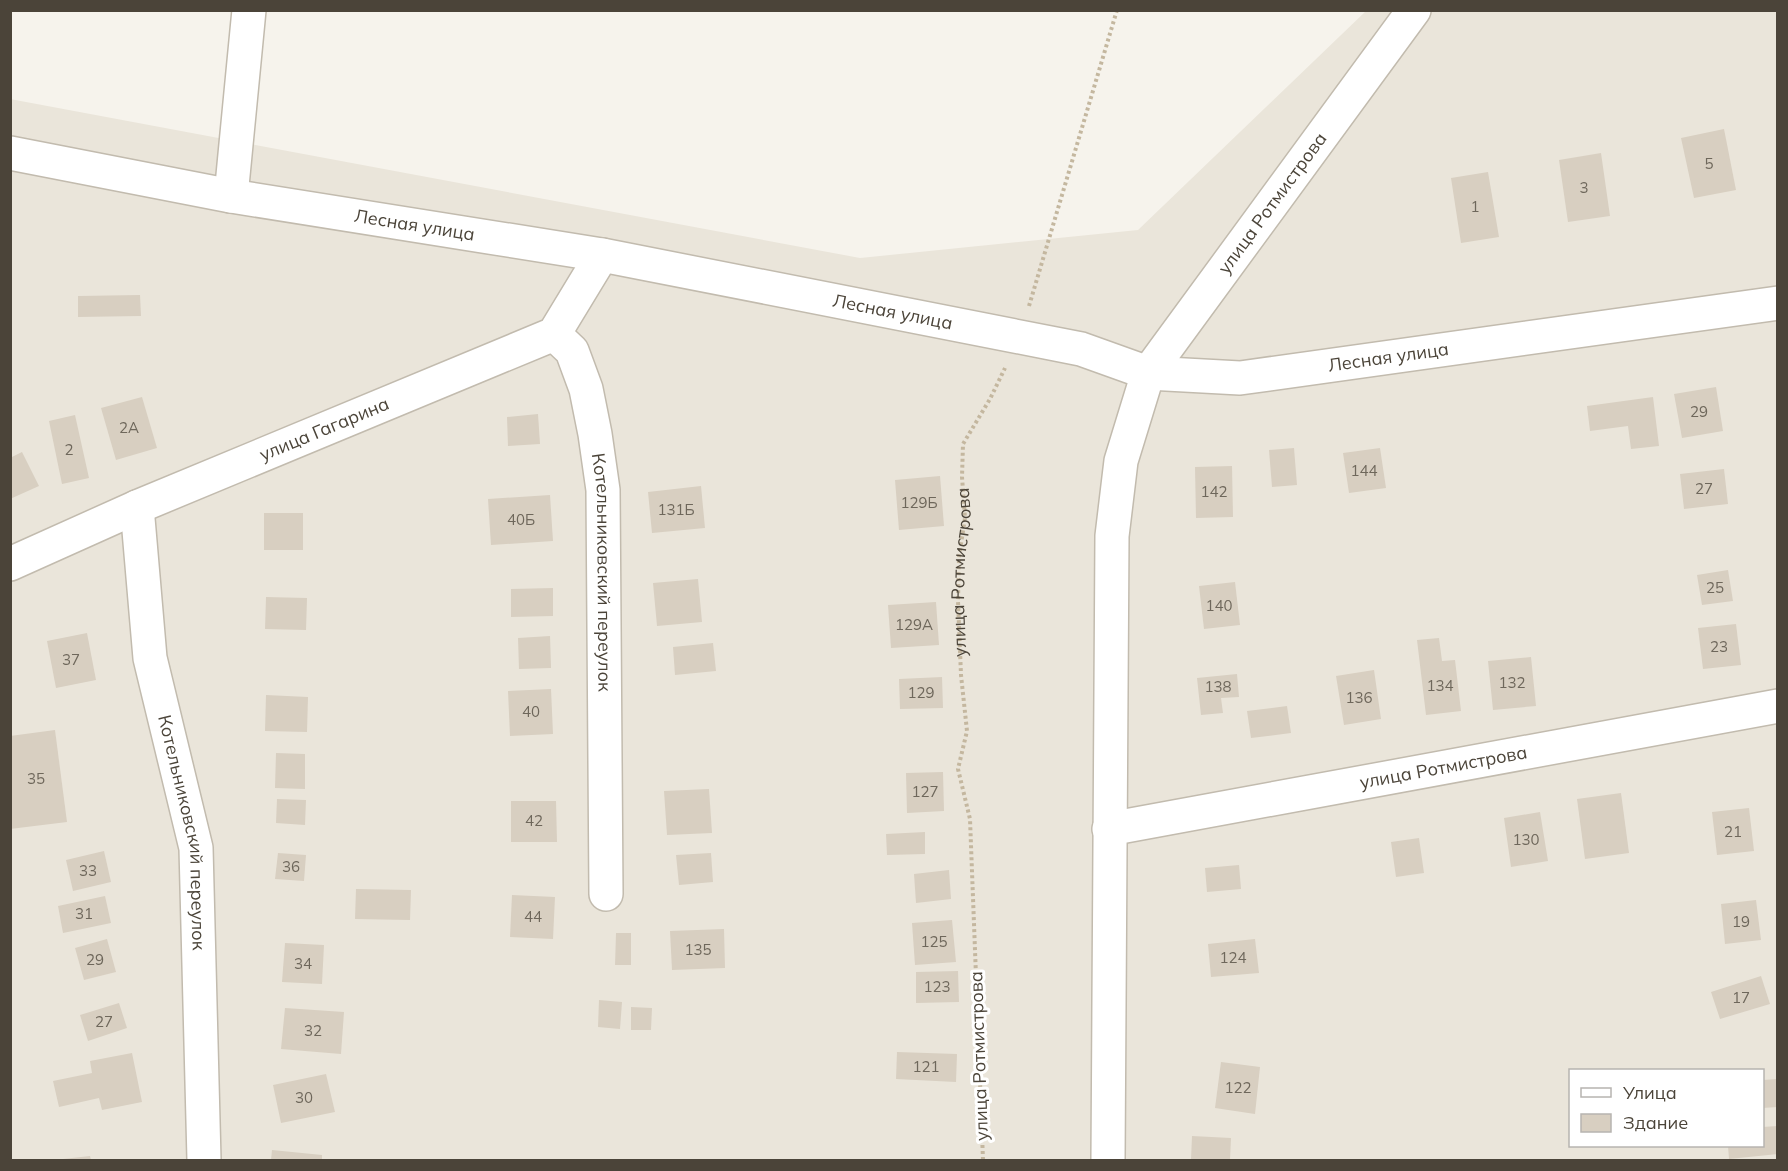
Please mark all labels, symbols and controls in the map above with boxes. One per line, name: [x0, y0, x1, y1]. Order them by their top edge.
street label: улица Ротмистрова: [1212, 128, 1331, 278]
house number: 5: [1704, 154, 1714, 173]
house number: 3: [1579, 178, 1589, 197]
house number: 1: [1470, 197, 1480, 216]
street label: Лесная улица: [353, 204, 476, 246]
street label: Лесная улица: [831, 289, 955, 335]
street label: Лесная улица: [1327, 337, 1450, 377]
street label: улица Гагарина: [256, 392, 392, 466]
house number: 29: [1690, 402, 1708, 421]
house number: 2А: [119, 418, 139, 437]
house number: 2: [64, 440, 74, 459]
street label: Котельниковский переулок: [587, 452, 617, 692]
house number: 144: [1350, 461, 1378, 480]
house number: 27: [1695, 479, 1713, 498]
house number: 142: [1200, 482, 1228, 501]
street label: улица Ротмистрова: [946, 487, 976, 658]
house number: 129Б: [900, 493, 938, 512]
house number: 131Б: [657, 500, 695, 519]
house number: 40Б: [507, 510, 535, 529]
house number: 25: [1706, 578, 1724, 597]
house number: 140: [1205, 596, 1233, 615]
house number: 129А: [895, 615, 933, 634]
house number: 23: [1710, 637, 1728, 656]
house number: 37: [62, 650, 80, 669]
house number: 132: [1498, 673, 1526, 692]
house number: 134: [1426, 676, 1454, 695]
house number: 138: [1204, 677, 1232, 696]
house number: 129: [907, 683, 935, 702]
house number: 136: [1345, 688, 1373, 707]
house number: 40: [522, 702, 540, 721]
street label: Котельниковский переулок: [153, 713, 211, 951]
street label: улица Ротмистрова: [1358, 740, 1529, 794]
house number: 35: [27, 769, 45, 788]
house number: 127: [911, 782, 939, 801]
house number: 42: [525, 811, 543, 830]
house number: 21: [1724, 822, 1742, 841]
house number: 130: [1512, 830, 1540, 849]
house number: 36: [282, 857, 300, 876]
house number: 33: [79, 861, 97, 880]
house number: 31: [75, 904, 93, 923]
house number: 44: [524, 907, 542, 926]
house number: 19: [1732, 912, 1750, 931]
house number: 125: [920, 932, 948, 951]
house number: 135: [684, 940, 712, 959]
house number: 124: [1219, 948, 1247, 967]
house number: 29: [86, 950, 104, 969]
house number: 34: [294, 954, 312, 973]
street label: улица Ротмистрова: [964, 971, 993, 1141]
house number: 123: [923, 977, 951, 996]
house number: 17: [1732, 988, 1750, 1007]
house number: 27: [95, 1012, 113, 1031]
house number: 32: [304, 1021, 322, 1040]
house number: 121: [912, 1057, 940, 1076]
legend: [1569, 1069, 1764, 1147]
house number: 122: [1224, 1078, 1252, 1097]
text: Улица: [1622, 1081, 1677, 1104]
house number: 30: [295, 1088, 313, 1107]
text: Здание: [1623, 1111, 1688, 1134]

